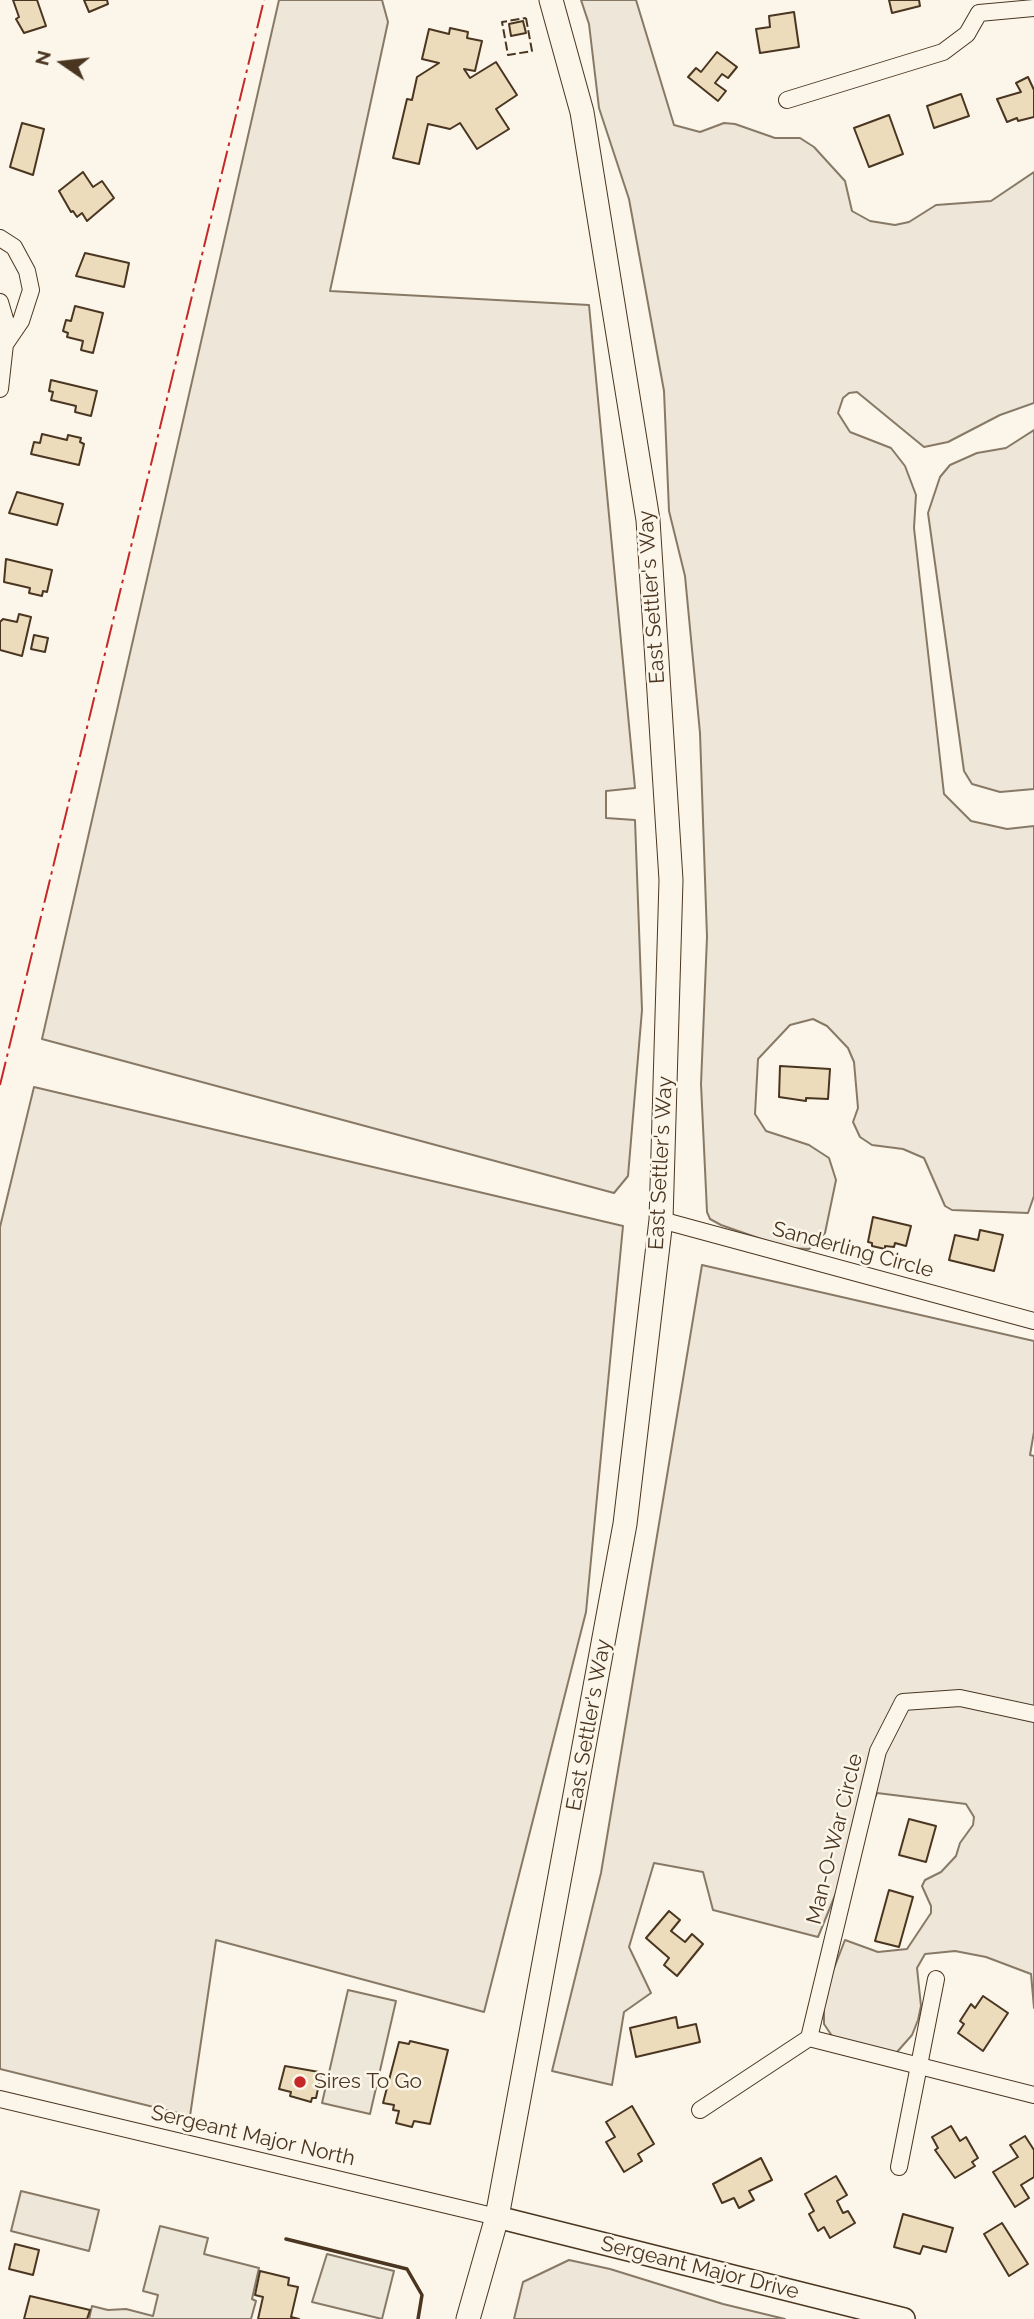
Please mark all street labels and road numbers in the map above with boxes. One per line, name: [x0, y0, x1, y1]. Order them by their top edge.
street label: East Settler's Way: [633, 509, 671, 685]
street label: East Settler's Way: [644, 1075, 678, 1251]
street label: Sanderling Circle: [770, 1216, 936, 1284]
street label: East Settler's Way: [561, 1637, 617, 1813]
street label: Man-O-War Circle: [802, 1751, 868, 1927]
street label: Sergeant Major North: [149, 2100, 357, 2172]
street label: Sergeant Major Drive: [598, 2231, 802, 2305]

